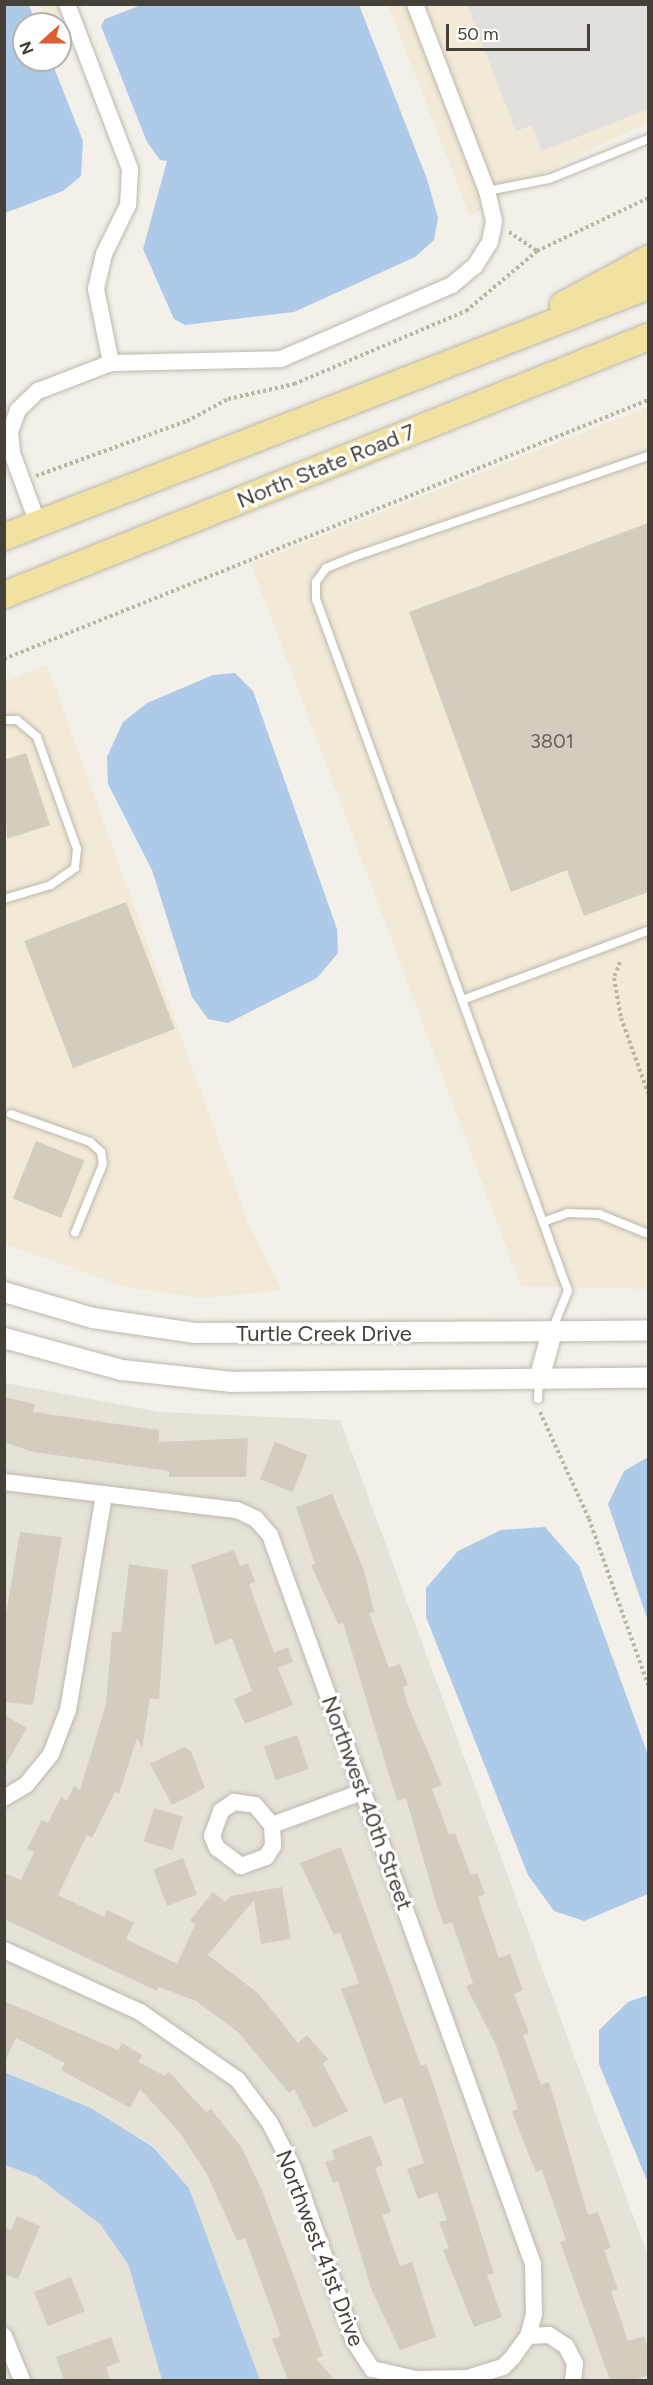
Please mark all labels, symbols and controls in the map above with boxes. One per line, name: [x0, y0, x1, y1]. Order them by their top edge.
north arrow: [12, 12, 72, 72]
scale bar: [449, 12, 593, 50]
text: 50 m: [457, 23, 499, 45]
text: N: [16, 39, 38, 57]
street label: North State Road 7: [233, 418, 419, 514]
house number: 3801: [530, 729, 574, 753]
street label: Turtle Creek Drive: [236, 1321, 412, 1347]
street label: Northwest 40th Street: [316, 1692, 418, 1914]
street label: Northwest 41st Drive: [270, 2146, 370, 2350]

